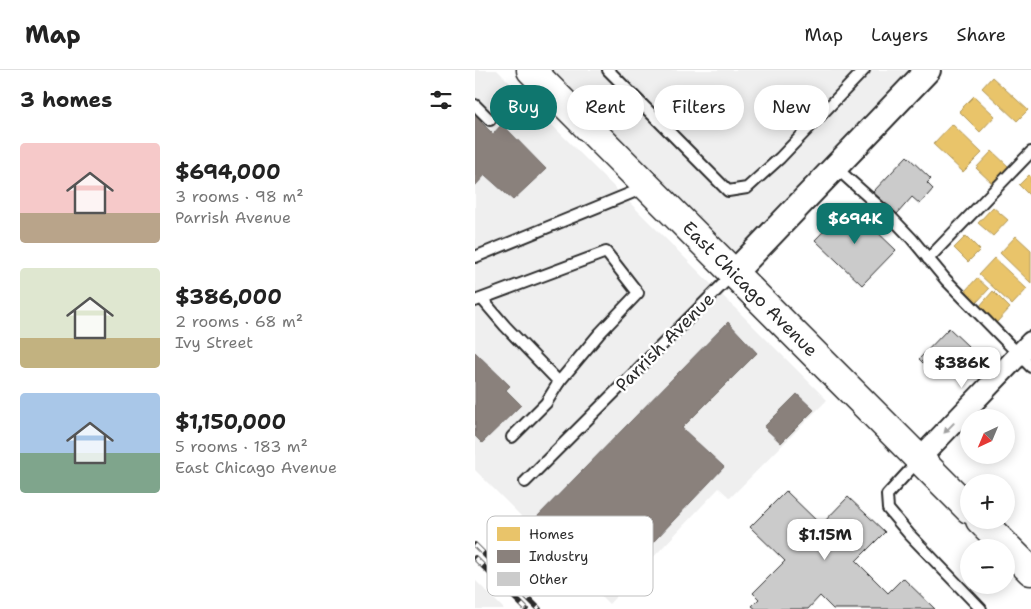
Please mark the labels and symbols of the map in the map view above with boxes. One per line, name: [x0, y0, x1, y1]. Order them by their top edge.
pin: $694K: [820, 202, 890, 245]
street label: East Chicago Avenue: [677, 216, 823, 362]
street label: Parrish Avenue: [610, 287, 720, 397]
pin: $386K: [927, 346, 997, 389]
north arrow: [960, 409, 1015, 464]
one-way arrow: [943, 422, 955, 434]
legend: [487, 516, 653, 596]
pin: $1.15M: [784, 518, 866, 561]
text: Homes: [529, 525, 574, 543]
text: Industry: [529, 547, 588, 565]
text: Other: [529, 570, 568, 588]

